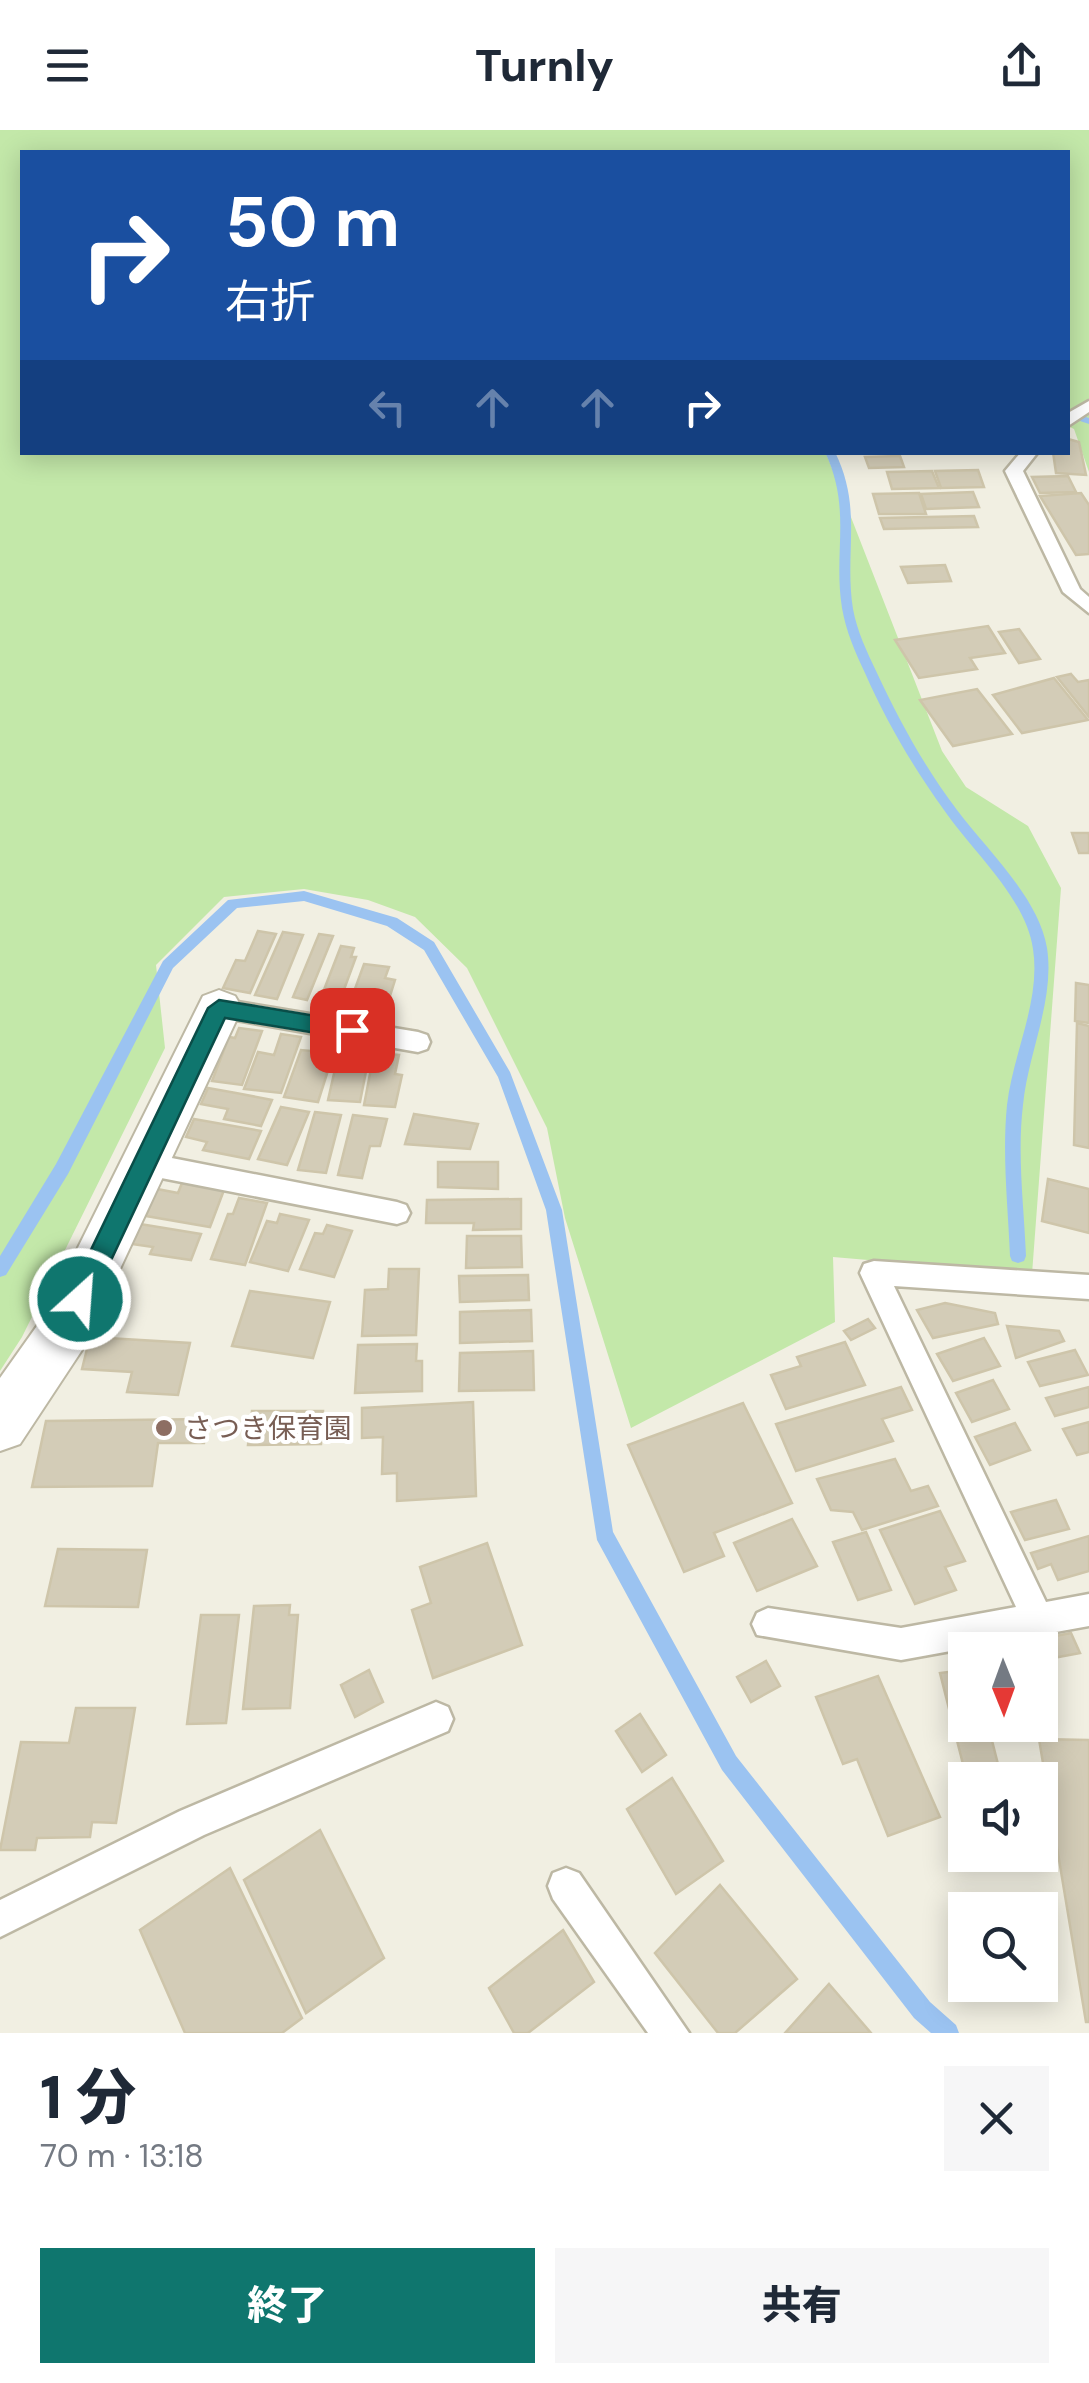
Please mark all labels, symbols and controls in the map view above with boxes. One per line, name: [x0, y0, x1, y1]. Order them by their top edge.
text: Turnly: [475, 36, 614, 95]
icon: menu: [40, 38, 95, 93]
icon: share: [994, 38, 1049, 93]
text: 50 m: [225, 177, 400, 268]
icon: right: [60, 190, 190, 320]
text: 右折: [225, 272, 315, 331]
icon: left: [360, 380, 415, 435]
icon: ahead: [465, 380, 520, 435]
icon: ahead: [570, 380, 625, 435]
icon: right: [675, 380, 730, 435]
pin: [310, 988, 395, 1073]
icon: arrive: [325, 1003, 380, 1058]
position arrow: [28, 1247, 132, 1351]
place label: さつき保育園: [184, 1410, 352, 1447]
marker: さつき保育園: [153, 1417, 175, 1439]
north arrow: [948, 1632, 1058, 1742]
map controls: [948, 1632, 1058, 2002]
button: sound: [948, 1762, 1058, 1872]
button: search: [948, 1892, 1058, 2002]
text: 1 分: [40, 2058, 136, 2137]
button: close: [944, 2066, 1049, 2171]
text: 70 m · 13:18: [40, 2135, 204, 2177]
button: 終了: [40, 2248, 535, 2363]
button: 共有: [555, 2248, 1049, 2363]

